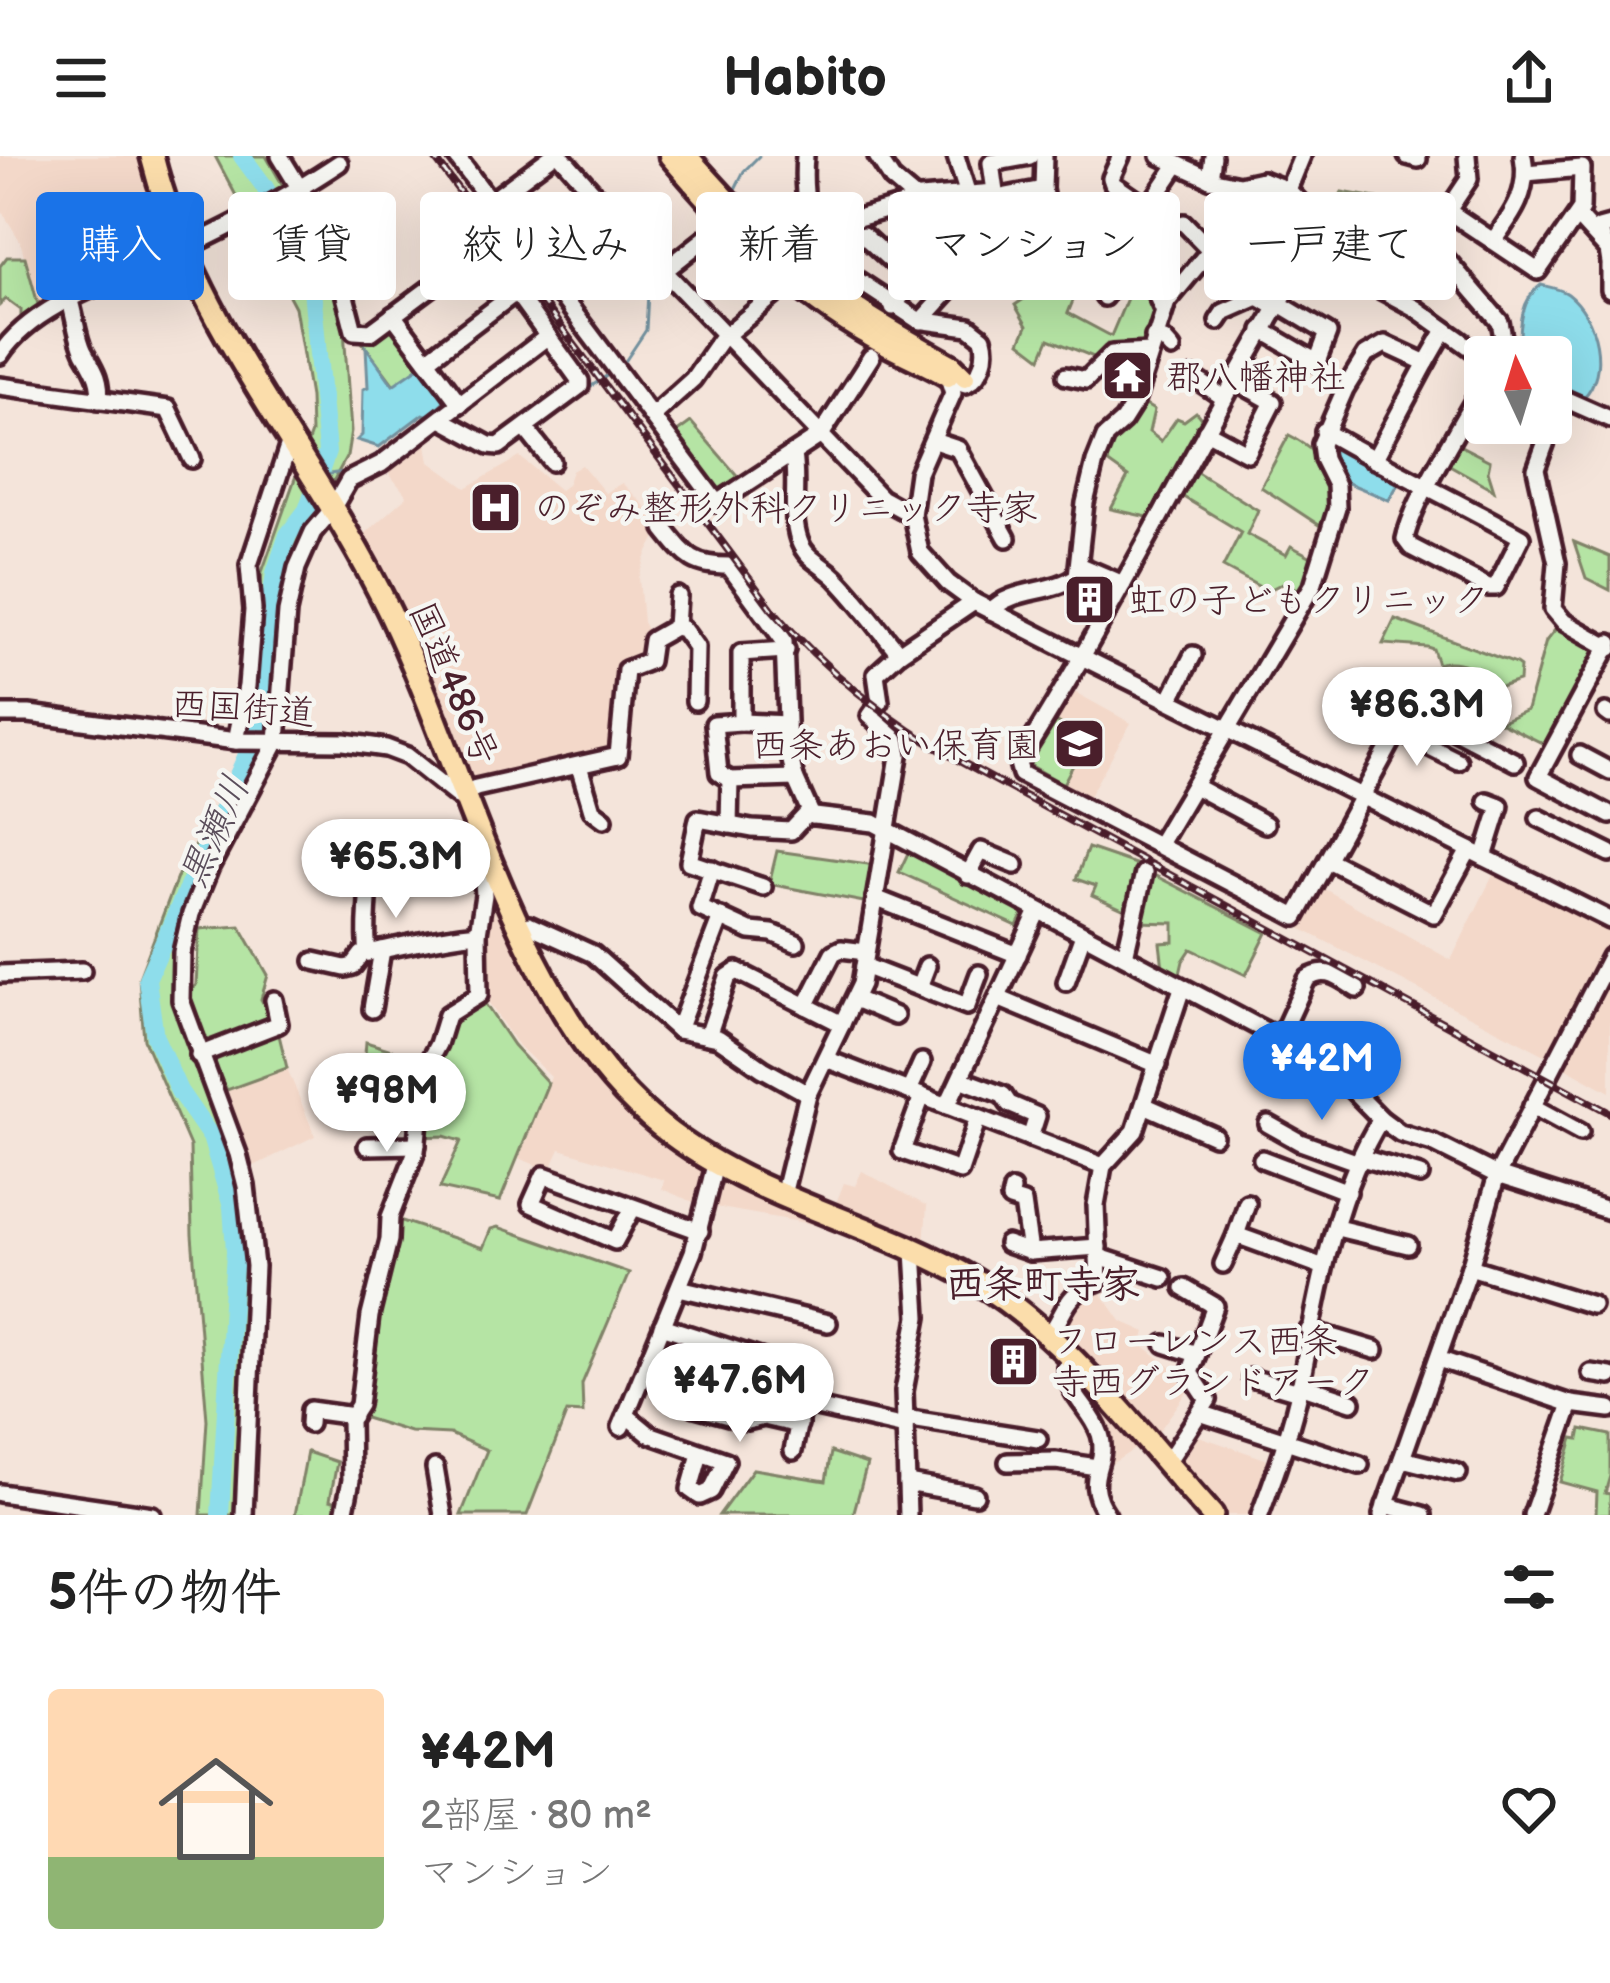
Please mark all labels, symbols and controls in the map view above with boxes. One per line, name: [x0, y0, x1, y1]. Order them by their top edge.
icon: menu: [48, 45, 114, 111]
icon: share: [1496, 45, 1562, 111]
text: Habito: [723, 46, 887, 111]
chip: 購入: [36, 192, 204, 300]
chip: 賃貸: [228, 192, 396, 300]
chip: 絞り込み: [420, 192, 672, 300]
chip: 新着: [696, 192, 864, 300]
chip: マンション: [888, 192, 1180, 300]
chip: 一戸建て: [1204, 192, 1456, 300]
north arrow: [1464, 336, 1572, 444]
map controls: [1464, 336, 1572, 444]
temple icon: 郡八幡神社: [1099, 348, 1155, 404]
place label: 郡八幡神社: [1166, 357, 1346, 400]
hospital icon: のぞみ整形外科クリニック寺家: [467, 479, 523, 535]
place label: のぞみ整形外科クリニック寺家: [534, 488, 1038, 531]
building icon: 虹の子どもクリニック: [1062, 571, 1118, 627]
place label: 虹の子どもクリニック: [1129, 580, 1489, 623]
street label: 国道486号: [399, 596, 506, 772]
pin: ¥86.3M: [1319, 667, 1515, 769]
text: ¥86.3M: [1349, 682, 1485, 729]
street label: 西国街道: [169, 683, 316, 736]
school or university icon: 西条あおい保育園: [1051, 716, 1107, 772]
place label: 西条あおい保育園: [752, 725, 1040, 768]
water label: 黒瀬川: [170, 769, 261, 895]
pin: ¥65.3M: [298, 819, 494, 921]
text: ¥65.3M: [328, 834, 464, 881]
pin: ¥42M: [1251, 1021, 1393, 1123]
text: ¥42M: [1270, 1036, 1374, 1083]
pin: ¥98M: [316, 1053, 458, 1155]
text: ¥98M: [335, 1068, 439, 1115]
district label: 西条町寺家: [945, 1262, 1141, 1309]
place label: フローレンス西条 寺西グランドアーク: [1052, 1321, 1375, 1405]
building icon: フローレンス西条 寺西グランドアーク: [985, 1333, 1041, 1389]
pin: ¥47.6M: [642, 1343, 838, 1445]
text: ¥47.6M: [673, 1358, 807, 1405]
icon: filters: [1496, 1554, 1562, 1620]
text: 5件の物件: [48, 1563, 281, 1624]
text: ¥42M: [420, 1722, 556, 1783]
icon: home: [144, 1737, 288, 1881]
icon: heart: [1496, 1776, 1562, 1842]
text: 2部屋 · 80 m²: [420, 1793, 652, 1840]
text: マンション: [420, 1850, 613, 1897]

